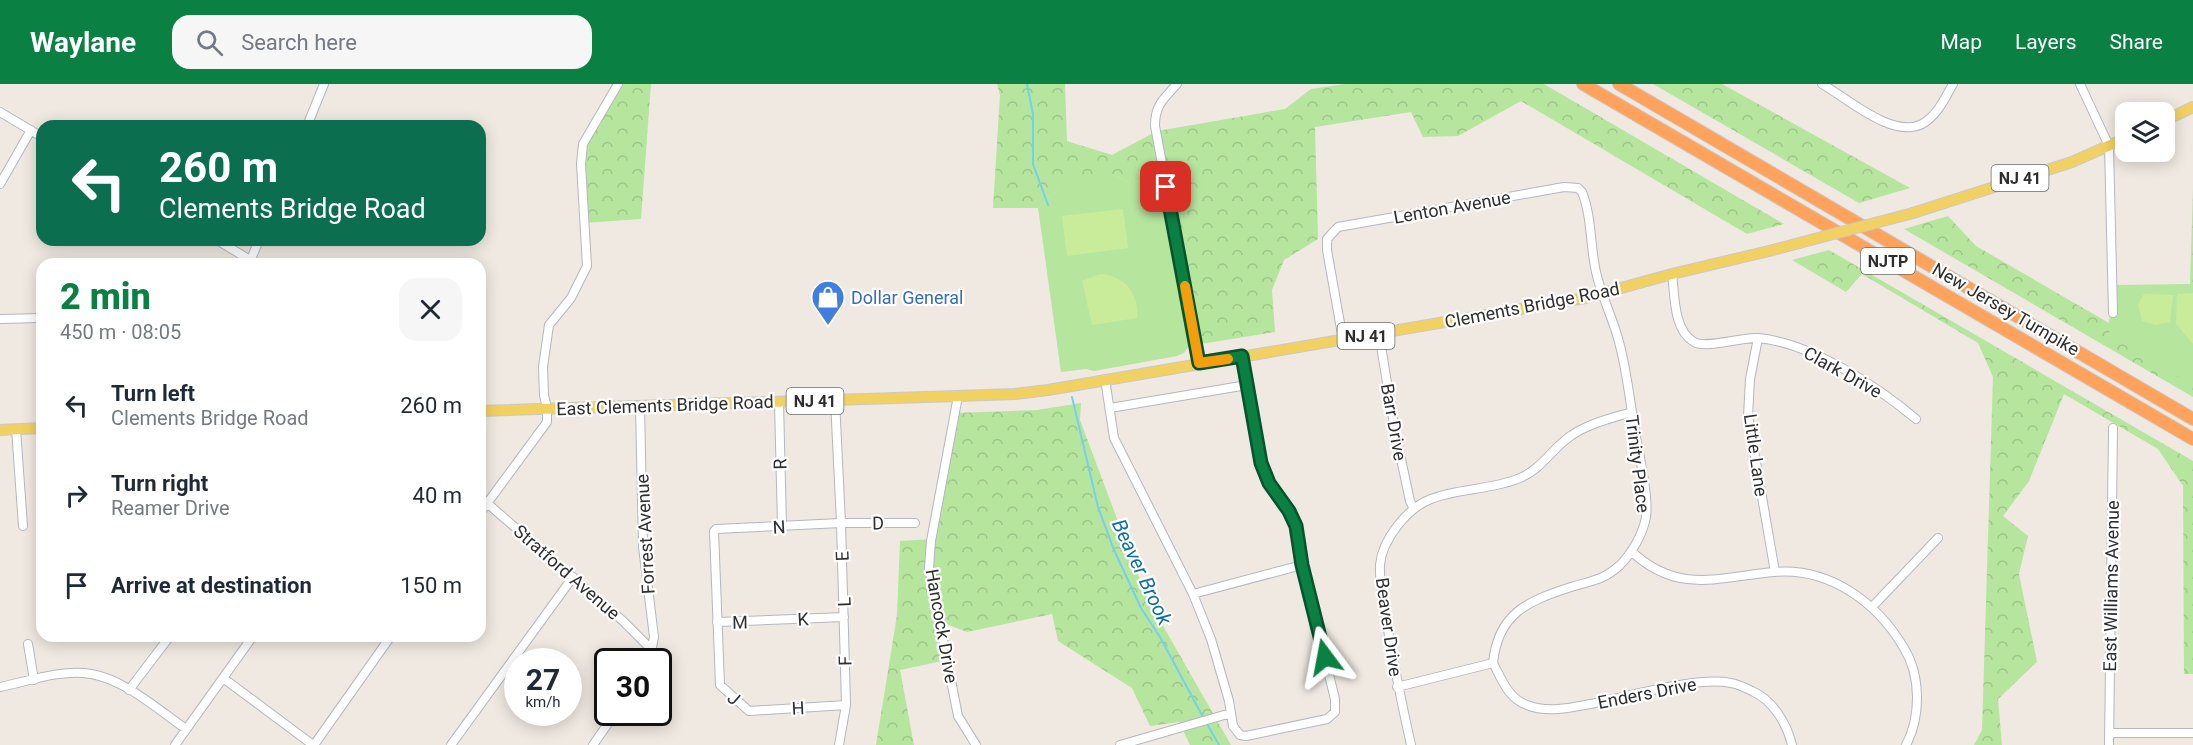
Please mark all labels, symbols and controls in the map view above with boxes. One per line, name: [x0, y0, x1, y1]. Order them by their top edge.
search box: [172, 15, 592, 69]
text: Waylane: [30, 26, 136, 59]
icon: search: [193, 26, 226, 59]
text: Search here: [241, 30, 357, 55]
text: Map: [1940, 30, 1982, 54]
text: Layers: [2015, 30, 2076, 54]
text: Share: [2109, 30, 2163, 54]
map controls: [2115, 102, 2175, 162]
button: layers: [2115, 102, 2175, 162]
text: 260 m: [159, 143, 278, 192]
icon: left: [60, 144, 138, 222]
pin: [1140, 161, 1191, 212]
road number: NJ 41: [1992, 165, 2048, 191]
icon: arrive: [1149, 170, 1182, 203]
street label: Lenton Avenue: [1392, 186, 1512, 228]
text: Clements Bridge Road: [159, 193, 426, 225]
road number: NJTP: [1861, 248, 1915, 274]
street label: New Jersey Turnpike: [1929, 258, 2083, 360]
text: 2 min: [60, 276, 151, 318]
button: close: [399, 278, 462, 341]
street label: Clements Bridge Road: [1443, 278, 1621, 332]
shop icon: Dollar General: [810, 279, 846, 326]
place label: Dollar General: [851, 287, 963, 308]
text: 450 m · 08:05: [60, 320, 181, 344]
road number: NJ 41: [1338, 323, 1394, 349]
street label: Clark Drive: [1800, 342, 1886, 402]
text: Turn left: [111, 381, 195, 406]
street label: Barr Drive: [1377, 382, 1411, 462]
road number: NJ 41: [786, 388, 844, 414]
icon: left: [60, 389, 93, 422]
street label: East Clements Bridge Road: [556, 391, 774, 419]
text: 260 m: [400, 393, 462, 418]
text: Clements Bridge Road: [111, 406, 309, 430]
street label: Little Lane: [1740, 412, 1772, 498]
street label: Trinity Place: [1622, 414, 1654, 514]
street label: R: [769, 458, 791, 470]
text: Turn right: [111, 471, 208, 496]
street label: Forrest Avenue: [631, 473, 659, 595]
icon: right: [60, 479, 93, 512]
text: 40 m: [413, 483, 462, 508]
text: Reamer Drive: [111, 496, 230, 520]
street label: East Williams Avenue: [2099, 500, 2123, 672]
street label: D: [872, 512, 884, 534]
water label: Beaver Brook: [1107, 515, 1178, 630]
street label: N: [772, 516, 786, 538]
street label: Stratford Avenue: [510, 520, 624, 624]
street label: E: [831, 551, 853, 561]
street label: Hancock Drive: [922, 567, 962, 685]
icon: arrive: [60, 569, 93, 602]
text: Arrive at destination: [111, 573, 312, 598]
text: 150 m: [400, 573, 462, 598]
street label: Beaver Drive: [1372, 576, 1406, 678]
street label: L: [833, 596, 855, 607]
street label: K: [797, 608, 810, 630]
street label: M: [732, 611, 748, 633]
position arrow: [1293, 625, 1357, 689]
speed limit sign: 30: [594, 648, 672, 726]
street label: F: [834, 656, 856, 666]
text: 27: [526, 662, 560, 697]
street label: Enders Drive: [1596, 673, 1698, 713]
street label: J: [723, 687, 745, 709]
text: km/h: [525, 693, 561, 711]
street label: H: [791, 697, 805, 719]

